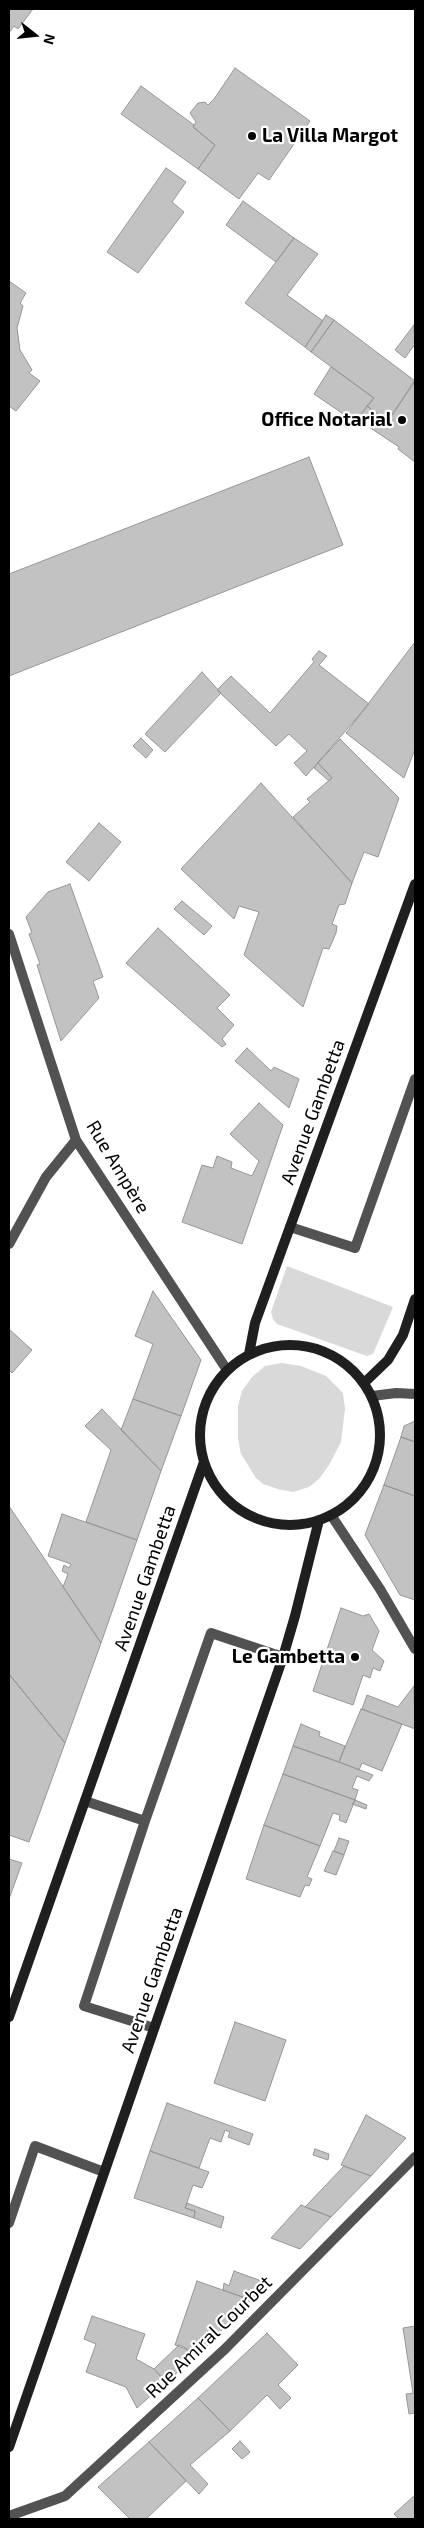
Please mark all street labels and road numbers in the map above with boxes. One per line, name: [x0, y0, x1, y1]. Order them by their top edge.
street label: Avenue Gambetta: [276, 1036, 350, 1188]
street label: Rue Ampère: [81, 1116, 155, 1218]
street label: Avenue Gambetta: [109, 1502, 181, 1654]
street label: Avenue Gambetta: [116, 1904, 188, 2056]
street label: Rue Amiral Courbet: [141, 2271, 277, 2403]

